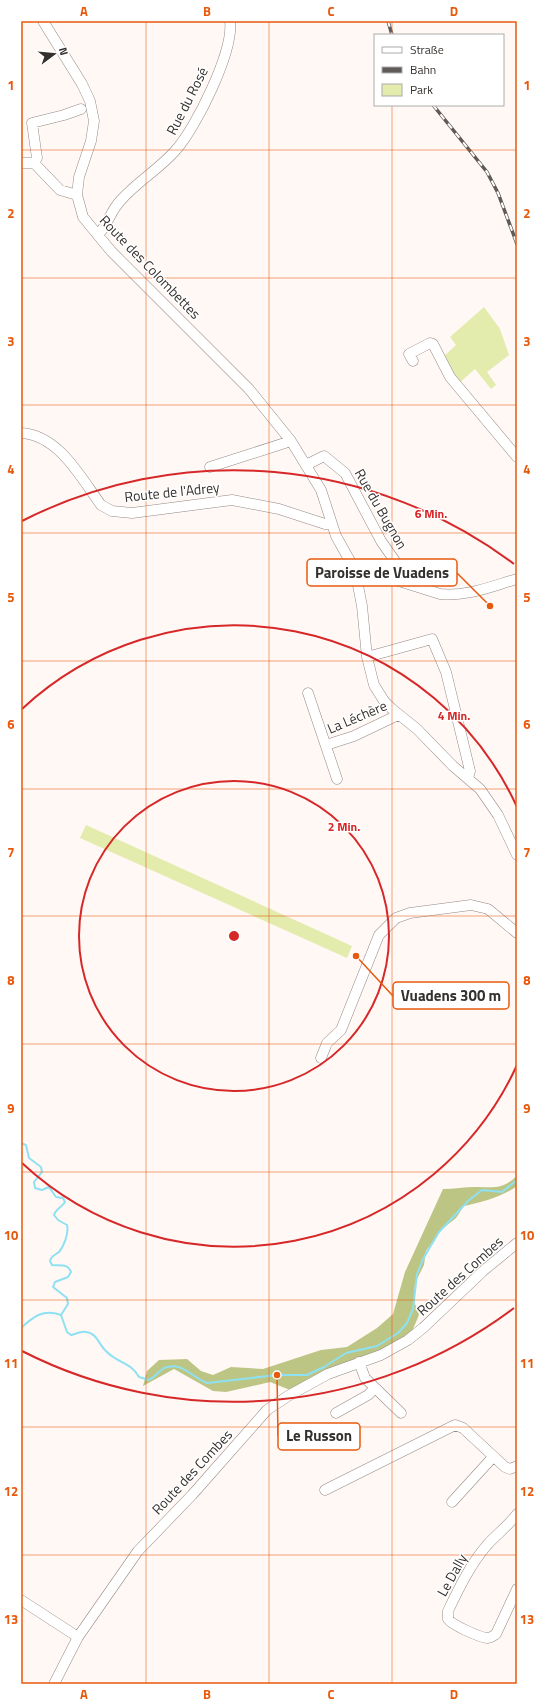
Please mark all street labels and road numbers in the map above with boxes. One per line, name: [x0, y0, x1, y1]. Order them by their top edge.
street label: Rue du Rosé: [161, 63, 213, 138]
street label: Route des Colombettes: [95, 210, 206, 323]
street label: Rue du Bugnon: [350, 465, 413, 553]
street label: Route de l'Adrey: [123, 476, 221, 507]
street label: La Léchère: [324, 695, 390, 739]
street label: Route des Combes: [412, 1231, 508, 1320]
street label: Route des Combes: [146, 1424, 237, 1519]
street label: Le Dally: [431, 1549, 472, 1600]

